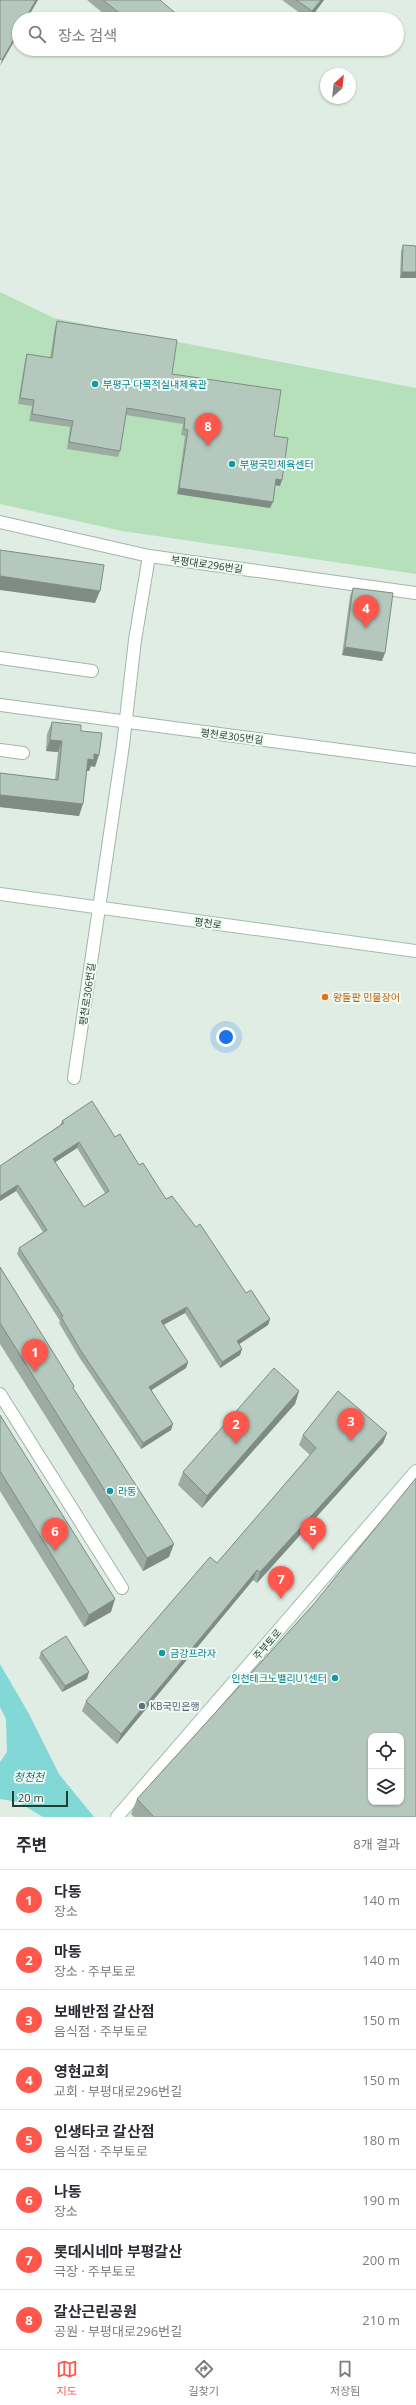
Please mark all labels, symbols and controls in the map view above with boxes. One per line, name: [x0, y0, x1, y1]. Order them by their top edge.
search box: [12, 12, 404, 56]
icon: search: [26, 23, 48, 45]
text: 장소 검색: [58, 25, 117, 45]
north arrow: [320, 68, 356, 104]
place label: 부평구 다목적실내체육관: [103, 377, 208, 391]
marker: 부평구 다목적실내체육관: [90, 379, 100, 389]
pin: 8: [195, 413, 221, 446]
place label: 부평국민체육센터: [240, 457, 314, 471]
marker: 부평국민체육센터: [227, 459, 237, 469]
street label: 부평대로296번길: [170, 552, 244, 576]
pin: 4: [353, 595, 379, 628]
street label: 평천로305번길: [200, 725, 264, 747]
street label: 평천로: [193, 914, 223, 932]
street label: 평천로306번길: [76, 962, 98, 1026]
place label: 왕돌판 민물장어: [333, 990, 400, 1004]
marker: 왕돌판 민물장어: [320, 992, 330, 1002]
your location: [216, 1027, 236, 1047]
pin: 1: [22, 1339, 48, 1372]
pin: 3: [338, 1408, 364, 1441]
pin: 2: [223, 1411, 249, 1444]
place label: 라동: [118, 1484, 136, 1498]
marker: 라동: [105, 1486, 115, 1496]
pin: 5: [300, 1517, 326, 1550]
pin: 6: [42, 1518, 68, 1551]
pin: 7: [268, 1566, 294, 1599]
street label: 주부토로: [250, 1626, 284, 1662]
place label: 금강프라자: [170, 1646, 217, 1660]
marker: 금강프라자: [157, 1648, 167, 1658]
place label: 인천테크노밸리U1센터: [231, 1671, 327, 1685]
marker: 인천테크노밸리U1센터: [330, 1673, 340, 1683]
place label: KB국민은행: [150, 1699, 199, 1713]
marker: KB국민은행: [137, 1701, 147, 1711]
map controls: [368, 1733, 404, 1805]
button: locate: [368, 1733, 404, 1769]
water label: 청천천: [14, 1769, 46, 1784]
button: layers: [368, 1769, 404, 1805]
scale bar: [12, 1789, 68, 1808]
text: 20 m: [18, 1790, 44, 1805]
text: 주변: [16, 1833, 47, 1856]
text: 8개 결과: [353, 1835, 400, 1853]
text: 다동: [54, 1881, 82, 1901]
text: 1: [25, 1891, 33, 1909]
text: 140 m: [362, 1891, 400, 1909]
text: 장소: [54, 1902, 78, 1920]
text: 마동: [54, 1941, 82, 1961]
text: 2: [25, 1951, 33, 1969]
text: 140 m: [362, 1951, 400, 1969]
text: 장소 · 주부토로: [54, 1962, 136, 1980]
text: 보배반점 갈산점: [54, 2001, 155, 2021]
text: 3: [25, 2011, 33, 2029]
text: 150 m: [362, 2011, 400, 2029]
text: 음식점 · 주부토로: [54, 2022, 148, 2040]
text: 영현교회: [54, 2061, 109, 2081]
text: 4: [25, 2071, 33, 2089]
text: 150 m: [362, 2071, 400, 2089]
text: 교회 · 부평대로296번길: [54, 2082, 182, 2100]
text: 인생타코 갈산점: [54, 2121, 155, 2141]
text: 5: [25, 2131, 33, 2149]
text: 180 m: [362, 2131, 400, 2149]
text: 음식점 · 주부토로: [54, 2142, 148, 2160]
text: 나동: [54, 2181, 82, 2201]
text: 6: [25, 2191, 33, 2209]
text: 190 m: [362, 2191, 400, 2209]
text: 장소: [54, 2202, 78, 2220]
text: 롯데시네마 부평갈산: [54, 2241, 182, 2261]
text: 7: [25, 2251, 33, 2269]
text: 200 m: [362, 2251, 400, 2269]
text: 극장 · 주부토로: [54, 2262, 136, 2280]
text: 갈산근린공원: [54, 2301, 137, 2321]
text: 8: [25, 2311, 33, 2329]
text: 210 m: [362, 2311, 400, 2329]
text: 공원 · 부평대로296번길: [54, 2322, 182, 2340]
tab: 지도: [56, 2358, 78, 2398]
tab: 길찾기: [189, 2358, 219, 2398]
tab: 저장됨: [330, 2358, 360, 2398]

